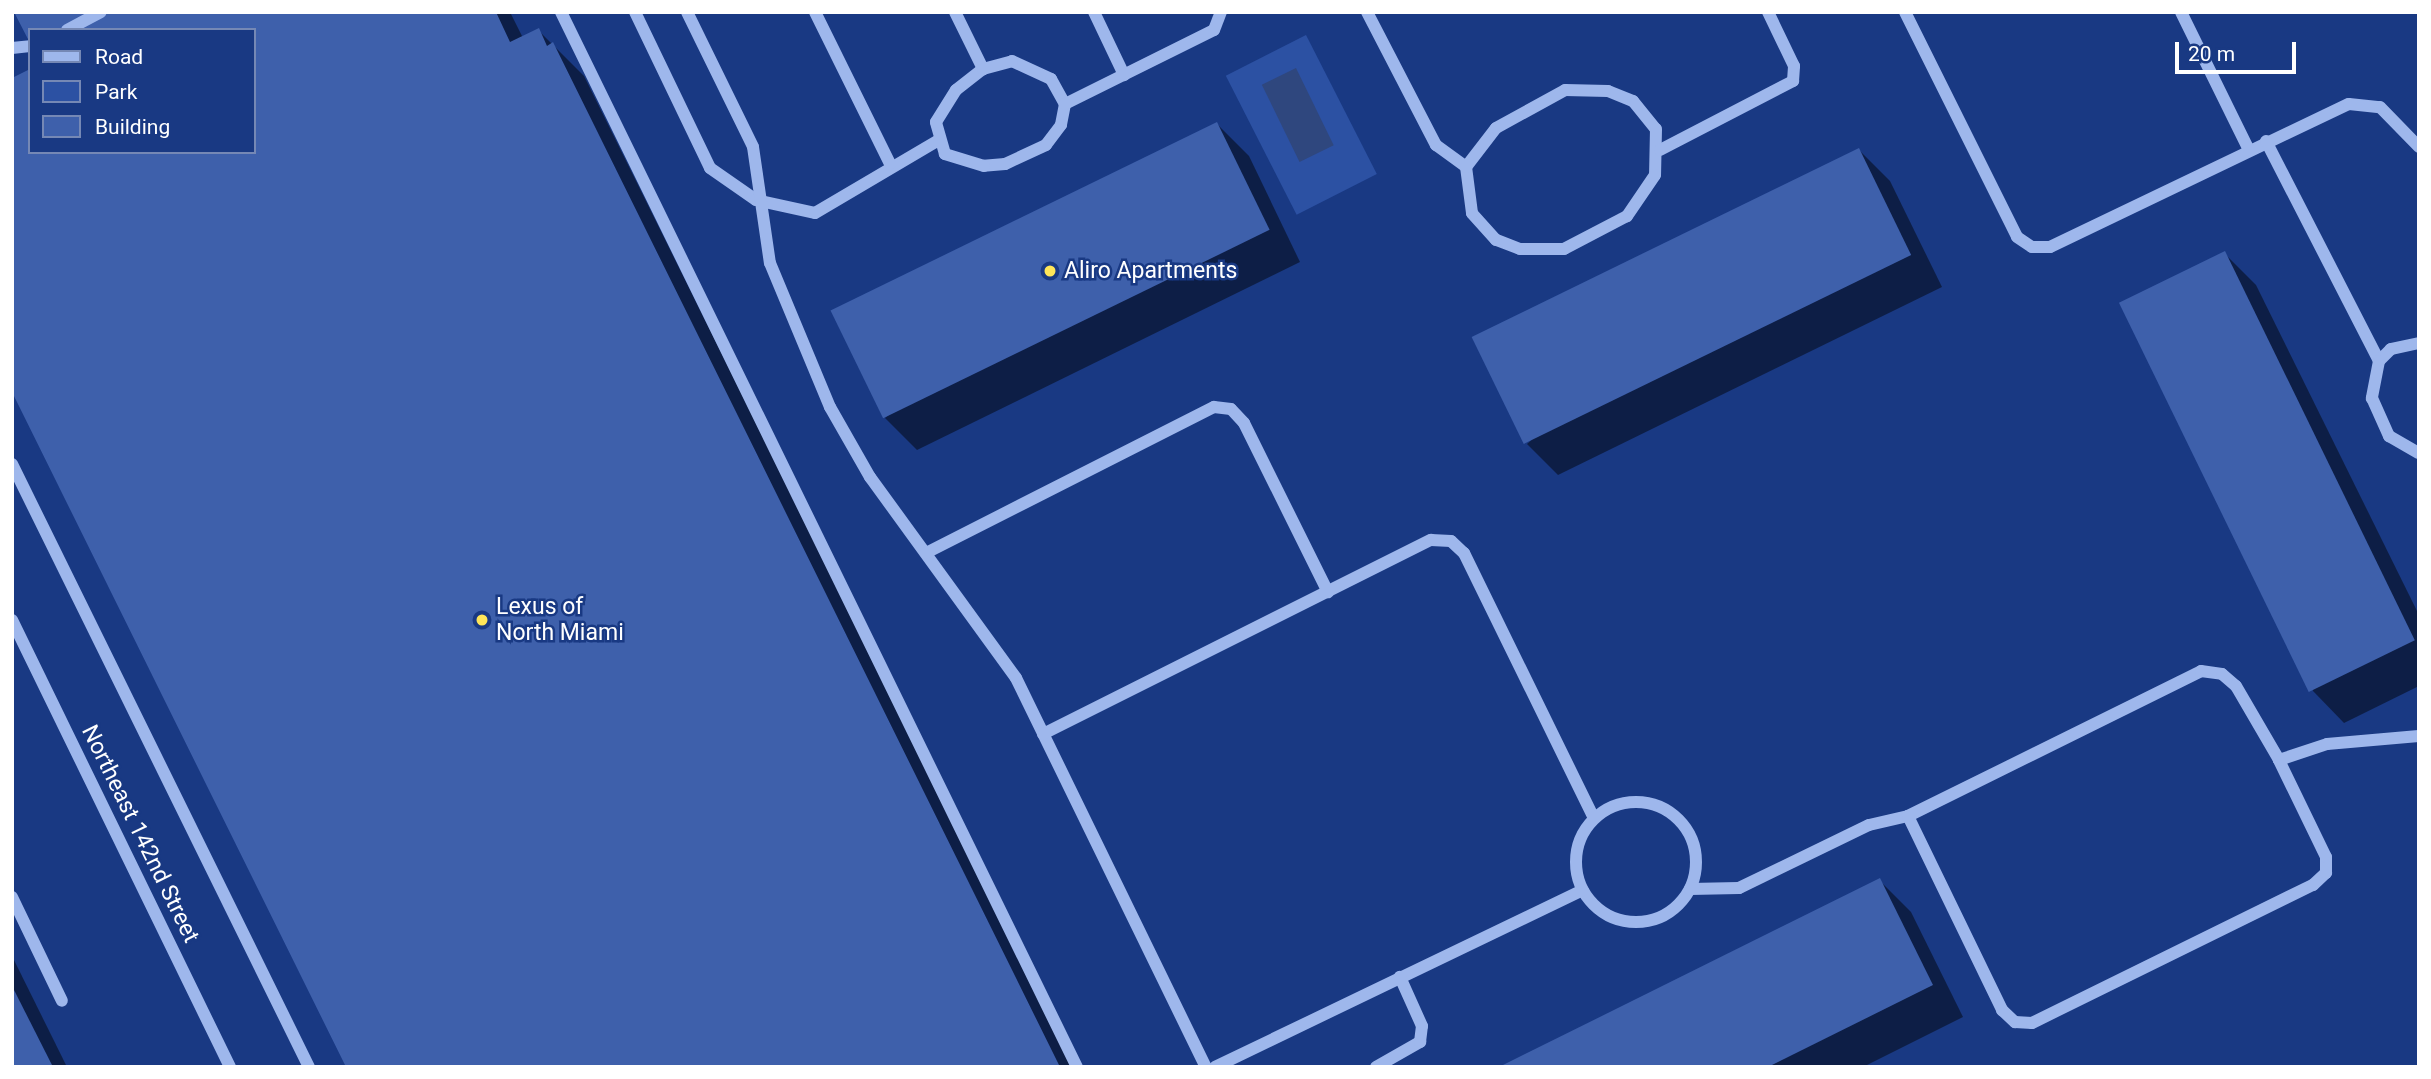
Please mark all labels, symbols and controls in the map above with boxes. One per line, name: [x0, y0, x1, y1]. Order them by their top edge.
legend: [28, 28, 256, 154]
scale bar: [2179, 28, 2300, 72]
text: 20 m: [2188, 42, 2235, 66]
text: Road: [95, 45, 143, 69]
text: Park: [95, 80, 137, 104]
text: Building: [95, 115, 170, 139]
place label: Aliro Apartments: [1064, 257, 1237, 285]
marker: Aliro Apartments: [1042, 263, 1058, 279]
place label: Lexus of North Miami: [496, 593, 624, 647]
marker: Lexus of North Miami: [474, 612, 490, 628]
street label: Northeast 142nd Street: [75, 721, 205, 947]

